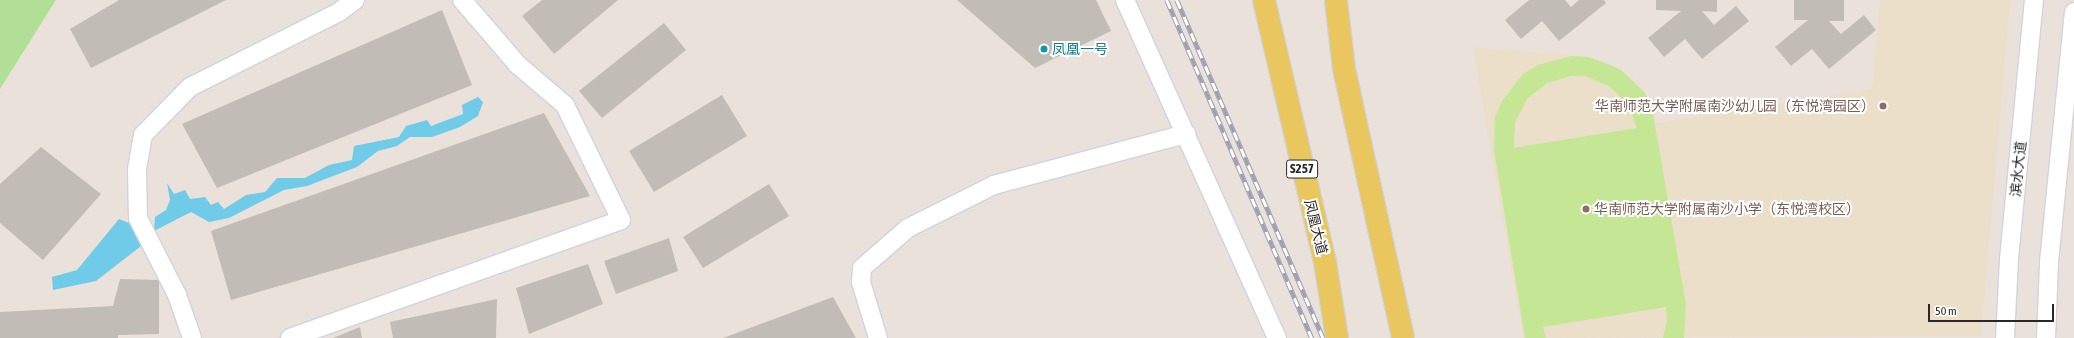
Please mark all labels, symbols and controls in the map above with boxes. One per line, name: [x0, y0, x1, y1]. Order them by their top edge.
place label: 凤凰一号: [1052, 41, 1108, 57]
marker: 凤凰一号: [1039, 44, 1049, 54]
place label: 华南师范大学附属南沙幼儿园（东悦湾园区）: [1595, 98, 1875, 114]
marker: 华南师范大学附属南沙幼儿园（东悦湾园区）: [1878, 101, 1888, 111]
street label: 滨水大道: [2007, 140, 2029, 198]
road number: S257: [1286, 158, 1318, 180]
street label: 凤凰大道: [1301, 198, 1331, 256]
place label: 华南师范大学附属南沙小学（东悦湾校区）: [1594, 201, 1860, 217]
marker: 华南师范大学附属南沙小学（东悦湾校区）: [1581, 204, 1591, 214]
scale bar: [1930, 296, 2056, 322]
text: 50 m: [1935, 304, 1957, 318]

